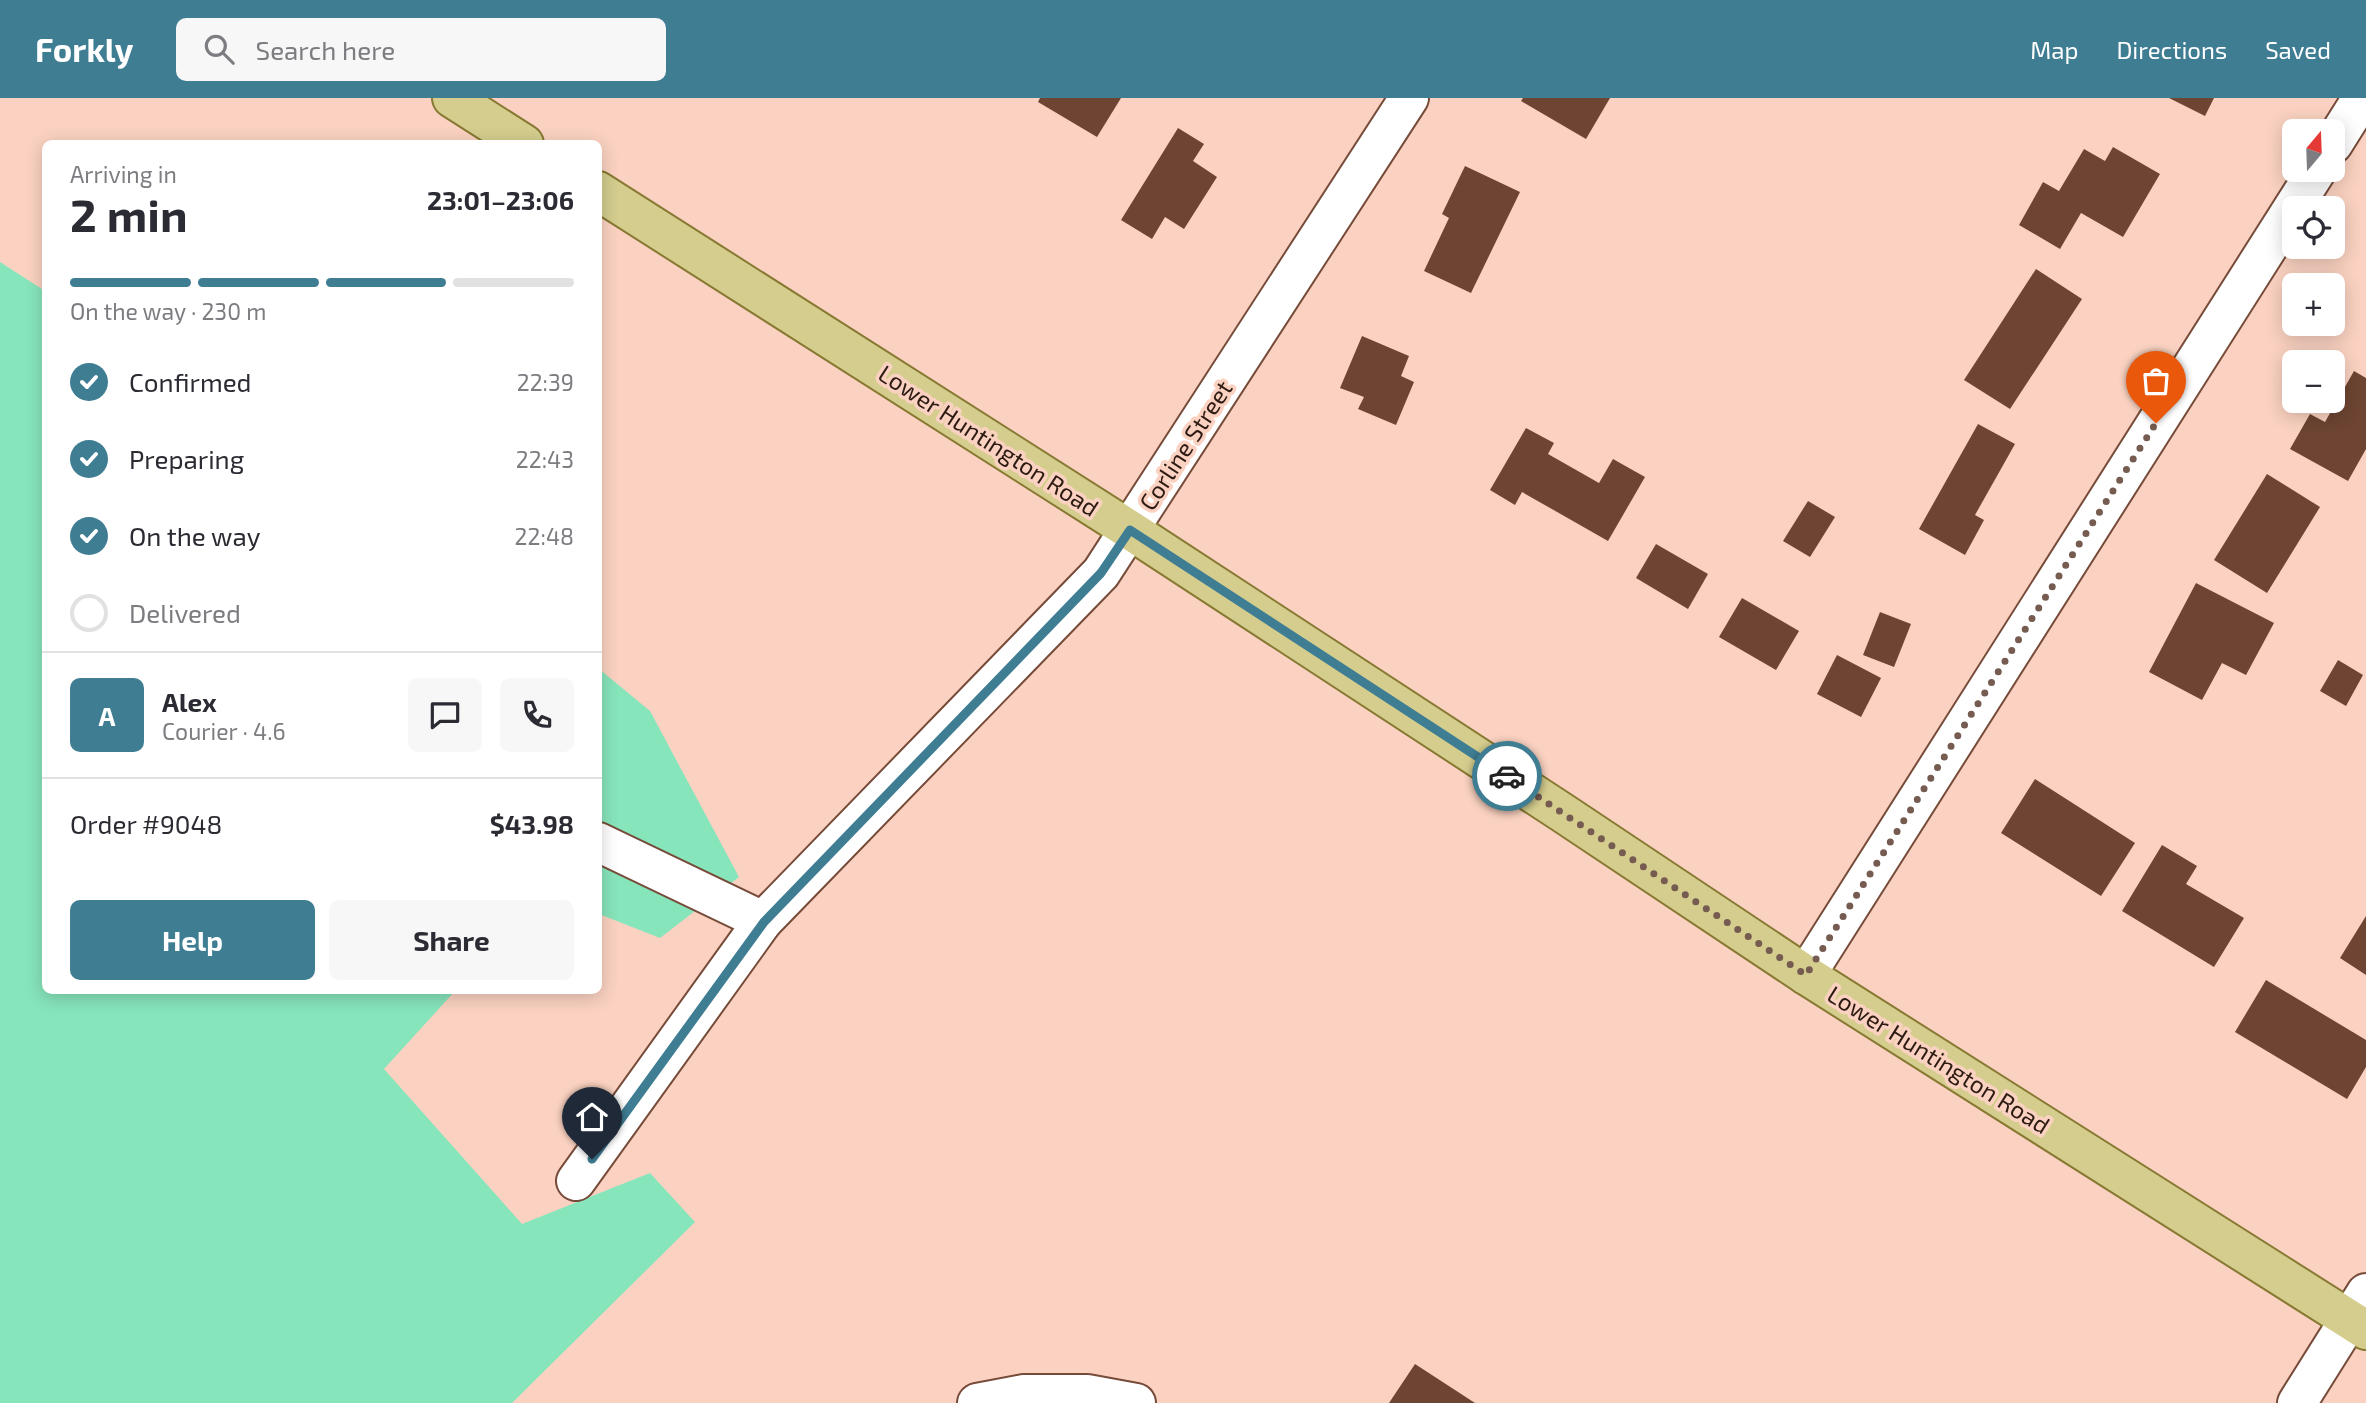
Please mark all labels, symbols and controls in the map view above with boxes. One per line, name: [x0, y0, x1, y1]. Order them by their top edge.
search box: [176, 18, 666, 81]
text: Forkly: [35, 29, 134, 69]
icon: search: [200, 30, 238, 68]
text: Search here: [256, 34, 395, 65]
text: Map: [2030, 35, 2078, 64]
text: Directions: [2116, 35, 2227, 64]
text: Saved: [2265, 35, 2331, 64]
north arrow: [2282, 119, 2345, 182]
map controls: [2282, 119, 2345, 413]
text: Arriving in: [70, 160, 177, 188]
text: 23:01–23:06: [427, 184, 574, 215]
text: 2 min: [70, 186, 188, 241]
button: locate: [2282, 196, 2345, 259]
button: +: [2282, 273, 2345, 336]
text: On the way · 230 m: [70, 297, 266, 325]
button: −: [2282, 350, 2345, 413]
pin: [2126, 351, 2186, 423]
street label: Lower Huntington Road: [874, 358, 1104, 522]
icon: bag: [2137, 362, 2175, 400]
icon: check: [70, 363, 108, 401]
text: Confirmed: [129, 366, 252, 397]
text: 22:39: [517, 368, 574, 396]
street label: Corline Street: [1132, 375, 1238, 515]
icon: check: [70, 440, 108, 478]
text: Preparing: [129, 443, 244, 474]
text: 22:43: [516, 445, 574, 473]
icon: check: [70, 517, 108, 555]
text: On the way: [129, 520, 260, 551]
text: 22:48: [515, 522, 574, 550]
text: Delivered: [129, 597, 241, 628]
button: chat: [408, 678, 482, 752]
button: phone: [500, 678, 574, 752]
text: Alex: [162, 686, 217, 717]
text: A: [99, 700, 115, 731]
text: Courier · 4.6: [162, 717, 286, 745]
courier: [1472, 741, 1542, 811]
icon: car: [1488, 757, 1526, 795]
text: Order #9048: [70, 808, 222, 839]
text: $43.98: [490, 808, 574, 839]
button: Help: [70, 900, 315, 980]
button: Share: [329, 900, 574, 980]
street label: Lower Huntington Road: [1823, 979, 2055, 1139]
pin: [562, 1087, 622, 1159]
icon: home: [573, 1098, 611, 1136]

